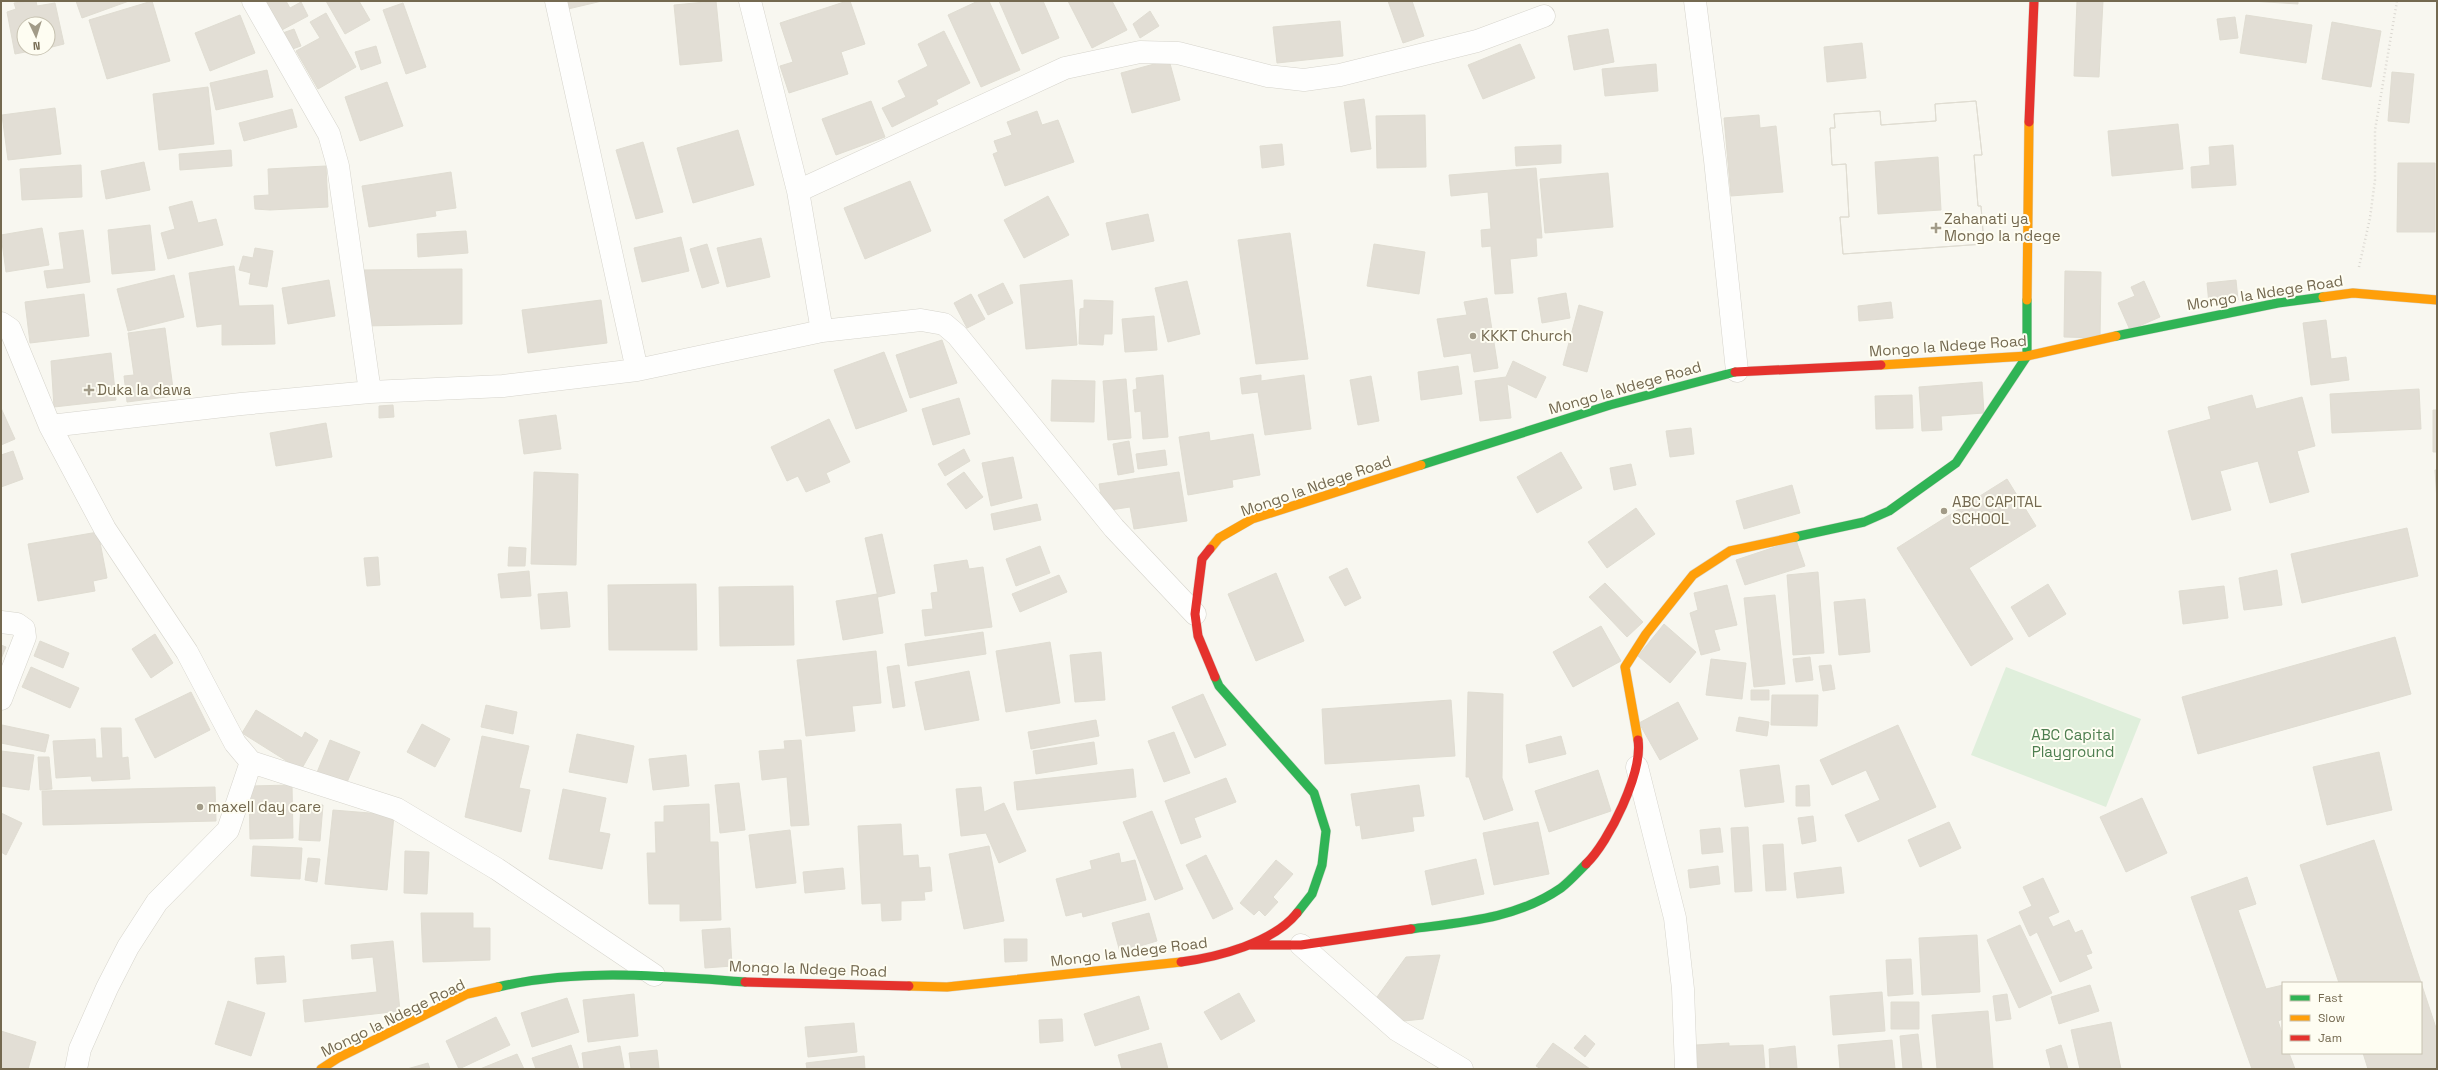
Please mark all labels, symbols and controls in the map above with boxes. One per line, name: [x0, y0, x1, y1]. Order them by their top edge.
north arrow: [16, 16, 56, 56]
text: N: [33, 39, 41, 53]
place label: Zahanati ya Mongo la ndege: [1944, 209, 2061, 245]
marker: Zahanati ya Mongo la ndege: [1931, 223, 1941, 233]
street label: Mongo la Ndege Road: [2185, 271, 2344, 314]
place label: KKKT Church: [1481, 326, 1572, 345]
marker: KKKT Church: [1468, 331, 1478, 341]
street label: Mongo la Ndege Road: [1868, 331, 2027, 360]
street label: Mongo la Ndege Road: [1546, 357, 1703, 418]
place label: Duka la dawa: [97, 380, 192, 399]
marker: Duka la dawa: [84, 385, 94, 395]
street label: Mongo la Ndege Road: [1238, 451, 1394, 520]
place label: ABC CAPITAL SCHOOL: [1952, 492, 2042, 528]
marker: ABC CAPITAL SCHOOL: [1939, 506, 1949, 516]
park label: ABC Capital Playground: [2031, 725, 2115, 761]
place label: maxell day care: [208, 797, 321, 816]
marker: maxell day care: [195, 802, 205, 812]
street label: Mongo la Ndege Road: [1049, 932, 1209, 971]
street label: Mongo la Ndege Road: [729, 956, 887, 981]
street label: Mongo la Ndege Road: [318, 974, 468, 1061]
legend: [2282, 982, 2422, 1054]
text: Fast: [2318, 990, 2343, 1006]
text: Slow: [2318, 1010, 2345, 1026]
text: Jam: [2318, 1030, 2342, 1046]

